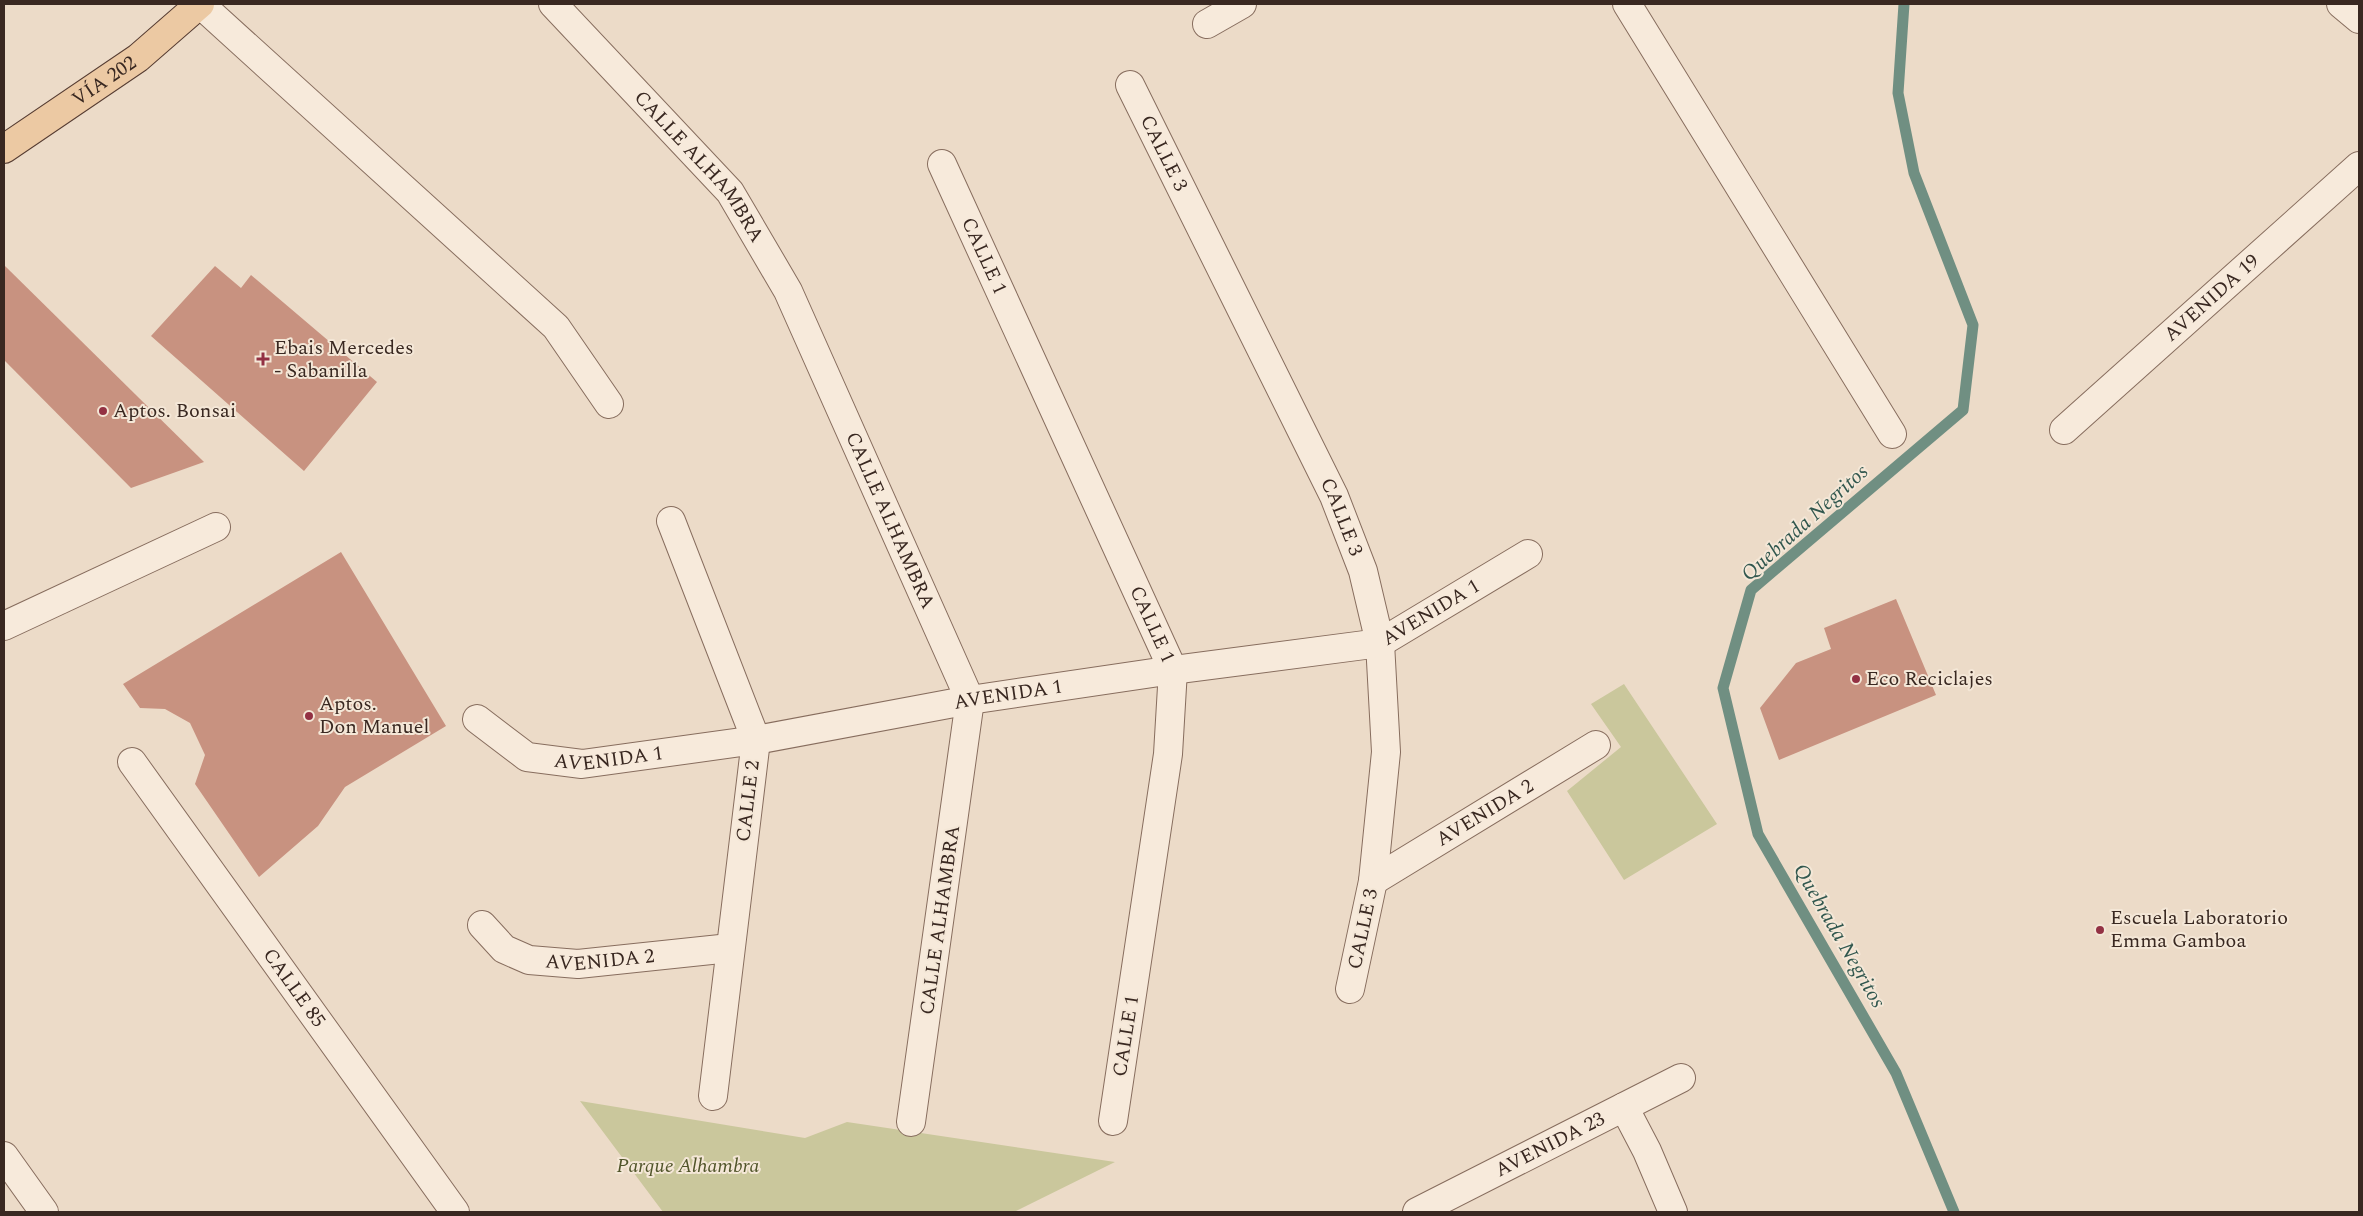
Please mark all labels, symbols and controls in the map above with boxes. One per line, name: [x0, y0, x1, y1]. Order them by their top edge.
street label: VÍA 202: [66, 48, 143, 114]
street label: CALLE ALHAMBRA: [627, 84, 771, 248]
street label: CALLE 3: [1132, 110, 1195, 197]
street label: CALLE 1: [953, 212, 1015, 299]
street label: AVENIDA 19: [2157, 247, 2266, 349]
place label: Ebais Mercedes - Sabanilla: [274, 333, 414, 386]
marker: Ebais Mercedes - Sabanilla: [256, 352, 270, 366]
place label: Aptos. Bonsai: [113, 396, 236, 426]
marker: Aptos. Bonsai: [97, 405, 109, 417]
street label: CALLE ALHAMBRA: [837, 427, 943, 614]
water label: Quebrada Negritos: [1734, 456, 1876, 589]
street label: CALLE 3: [1312, 472, 1371, 560]
street label: AVENIDA 1: [1376, 571, 1486, 654]
street label: CALLE 1: [1121, 581, 1183, 668]
place label: Eco Reciclajes: [1866, 664, 1993, 694]
street label: AVENIDA 1: [951, 672, 1064, 718]
marker: Eco Reciclajes: [1850, 673, 1862, 685]
place label: Aptos. Don Manuel: [319, 689, 429, 742]
marker: Aptos. Don Manuel: [303, 710, 315, 722]
street label: AVENIDA 1: [552, 738, 665, 779]
street label: CALLE 2: [728, 758, 768, 844]
street label: AVENIDA 2: [1430, 771, 1540, 854]
street label: CALLE ALHAMBRA: [912, 823, 968, 1017]
water label: Quebrada Negritos: [1785, 858, 1894, 1015]
street label: CALLE 3: [1340, 886, 1386, 972]
place label: Escuela Laboratorio Emma Gamboa: [2110, 903, 2288, 956]
marker: Escuela Laboratorio Emma Gamboa: [2094, 924, 2106, 936]
street label: AVENIDA 2: [544, 941, 656, 979]
street label: CALLE 85: [255, 942, 333, 1034]
street label: CALLE 1: [1105, 993, 1147, 1079]
street label: AVENIDA 23: [1490, 1104, 1610, 1185]
park label: Parque Alhambra: [617, 1151, 759, 1181]

